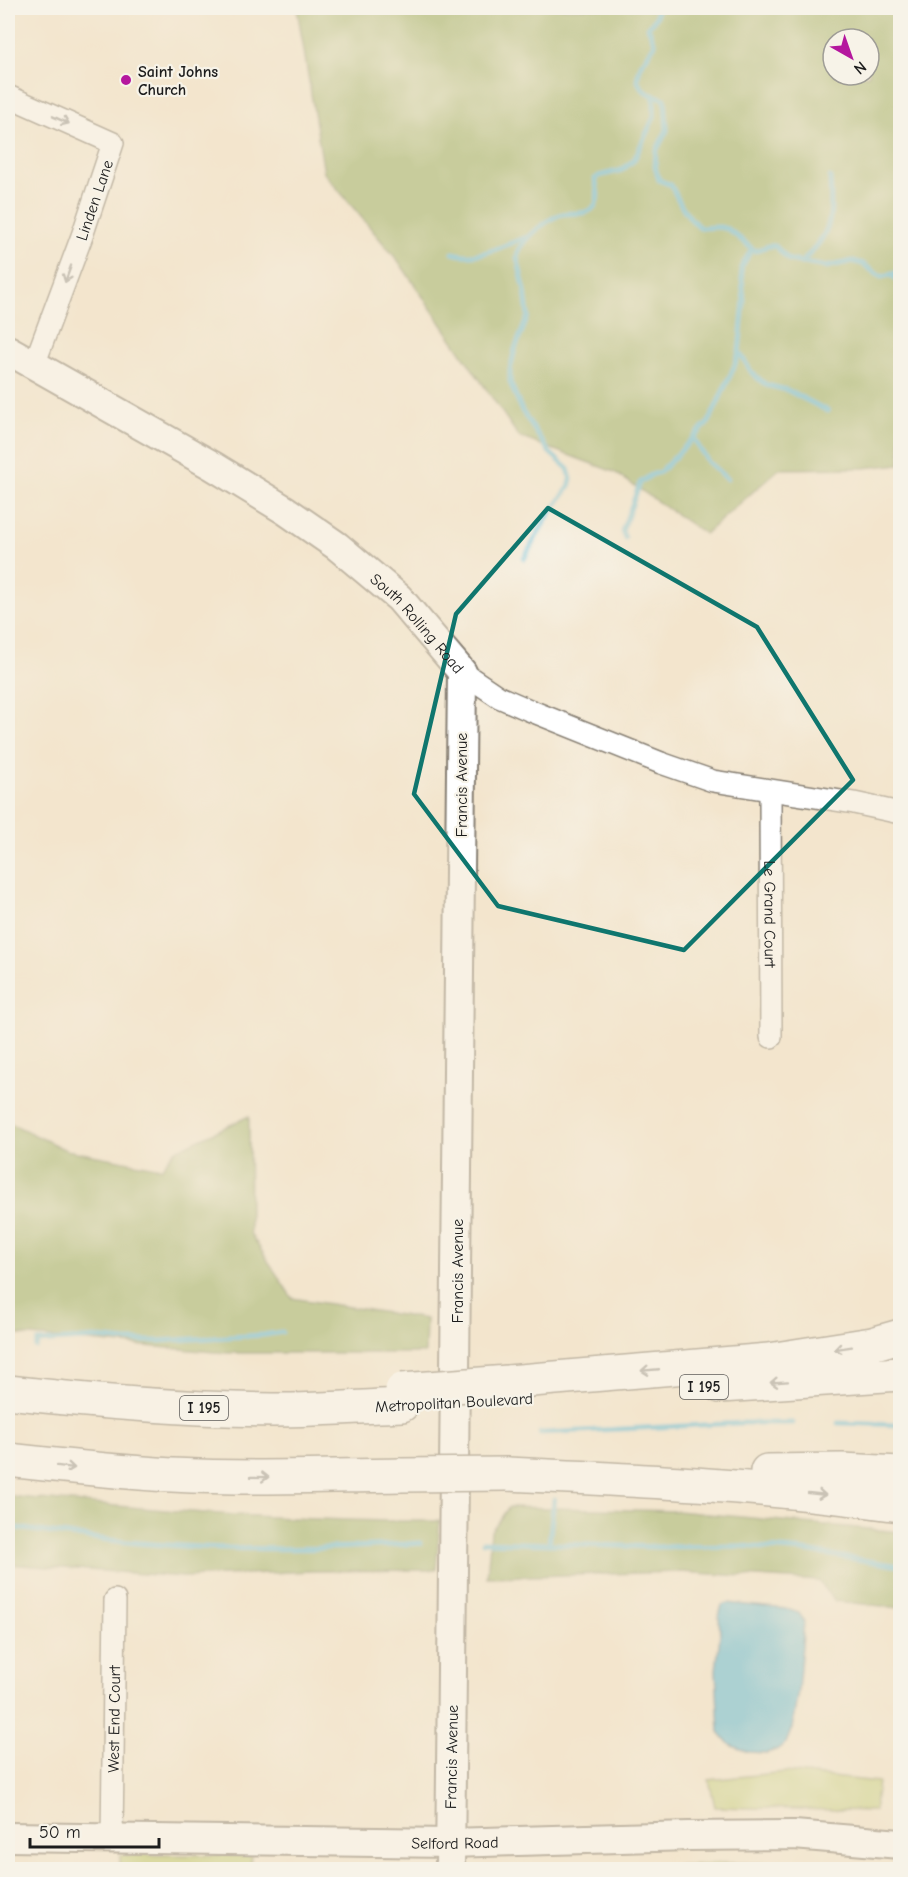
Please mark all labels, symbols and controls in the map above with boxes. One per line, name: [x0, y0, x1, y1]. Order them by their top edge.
north arrow: [821, 27, 881, 87]
text: N: [850, 57, 870, 78]
place label: Saint Johns Church: [138, 63, 218, 99]
marker: Saint Johns Church: [119, 73, 133, 87]
one-way arrow: [51, 115, 69, 126]
street label: Linden Lane: [73, 158, 117, 243]
one-way arrow: [62, 264, 73, 282]
street label: South Rolling Road: [367, 570, 467, 677]
street label: Francis Avenue: [453, 733, 471, 837]
street label: Le Grand Court: [760, 860, 779, 968]
street label: Francis Avenue: [449, 1219, 467, 1323]
one-way arrow: [834, 1343, 854, 1354]
one-way arrow: [640, 1365, 660, 1376]
road number: I 195: [680, 1375, 728, 1399]
one-way arrow: [770, 1377, 790, 1388]
street label: Metropolitan Boulevard: [375, 1390, 534, 1416]
road number: I 195: [180, 1396, 228, 1420]
one-way arrow: [55, 1461, 75, 1472]
one-way arrow: [250, 1471, 270, 1483]
one-way arrow: [807, 1489, 826, 1500]
street label: West End Court: [105, 1665, 124, 1773]
street label: Francis Avenue: [442, 1705, 462, 1809]
scale bar: [30, 1811, 159, 1849]
text: 50 m: [39, 1822, 81, 1843]
street label: Selford Road: [411, 1834, 499, 1853]

